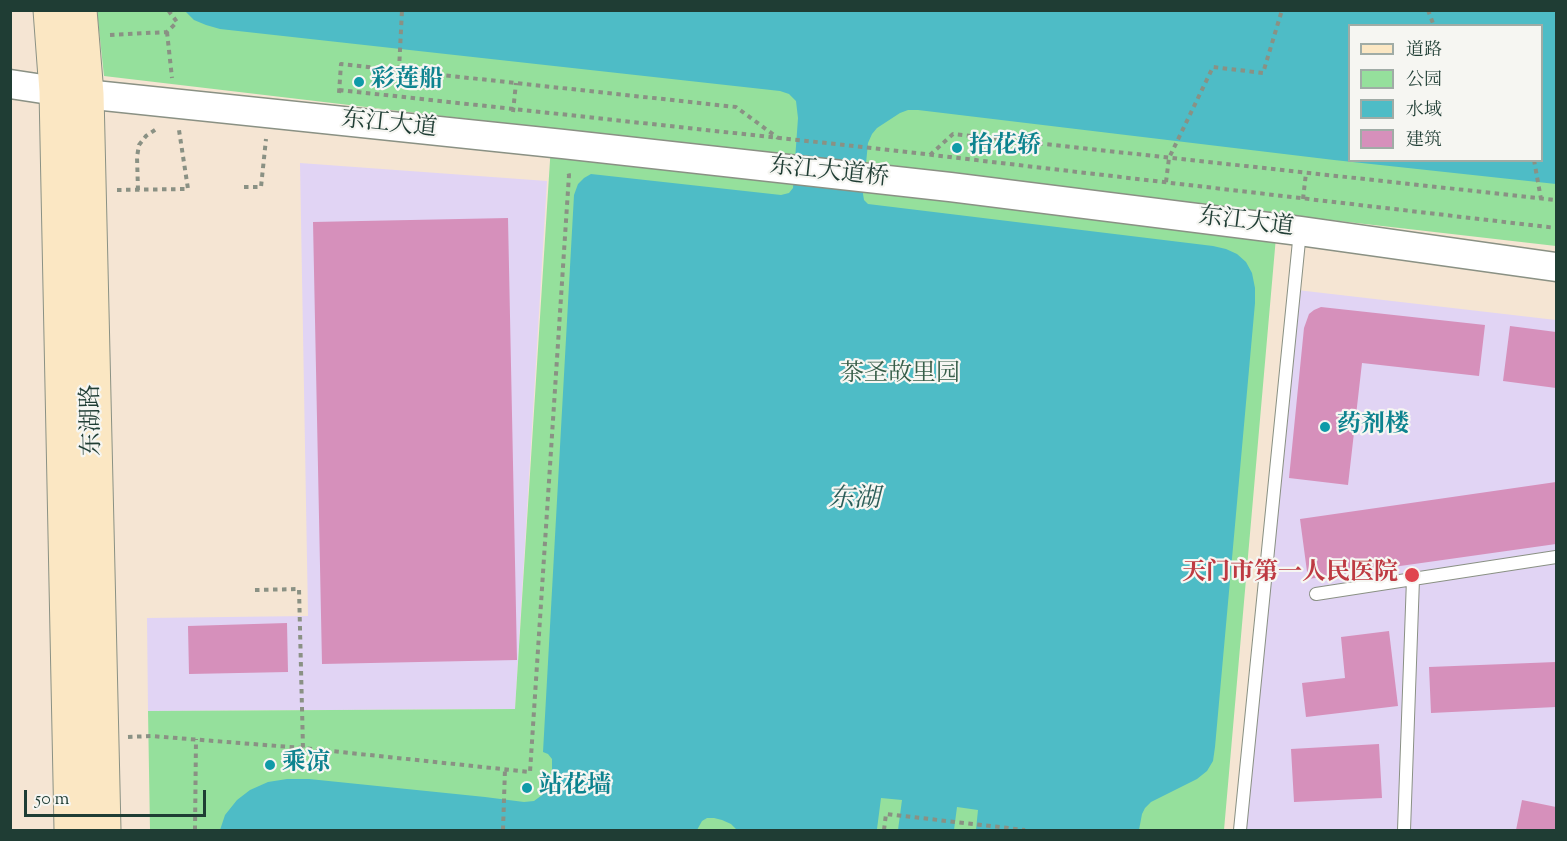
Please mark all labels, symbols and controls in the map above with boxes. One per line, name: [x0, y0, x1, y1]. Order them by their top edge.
legend: [1348, 24, 1543, 162]
text: 道路: [1406, 38, 1442, 64]
place label: 彩莲船: [371, 68, 443, 96]
text: 公园: [1406, 68, 1442, 94]
marker: 彩莲船: [352, 75, 366, 89]
text: 水域: [1406, 98, 1442, 124]
street label: 东江大道: [340, 107, 438, 145]
text: 建筑: [1406, 128, 1442, 154]
place label: 抬花轿: [969, 134, 1041, 162]
marker: 抬花轿: [950, 141, 964, 155]
street label: 东江大道桥: [768, 153, 890, 195]
street label: 东江大道: [1197, 204, 1295, 244]
park label: 茶圣故里园: [840, 362, 960, 390]
street label: 东湖路: [79, 384, 109, 456]
place label: 药剂楼: [1337, 413, 1409, 441]
marker: 药剂楼: [1318, 420, 1332, 434]
water label: 东湖: [828, 486, 880, 518]
place label: 天门市第一人民医院: [1182, 561, 1398, 589]
marker: 天门市第一人民医院: [1403, 566, 1421, 584]
place label: 乘凉: [282, 751, 330, 779]
marker: 乘凉: [263, 758, 277, 772]
place label: 站花墙: [539, 774, 611, 802]
scale bar: [27, 778, 208, 816]
marker: 站花墙: [520, 781, 534, 795]
text: 50 m: [35, 787, 69, 813]

